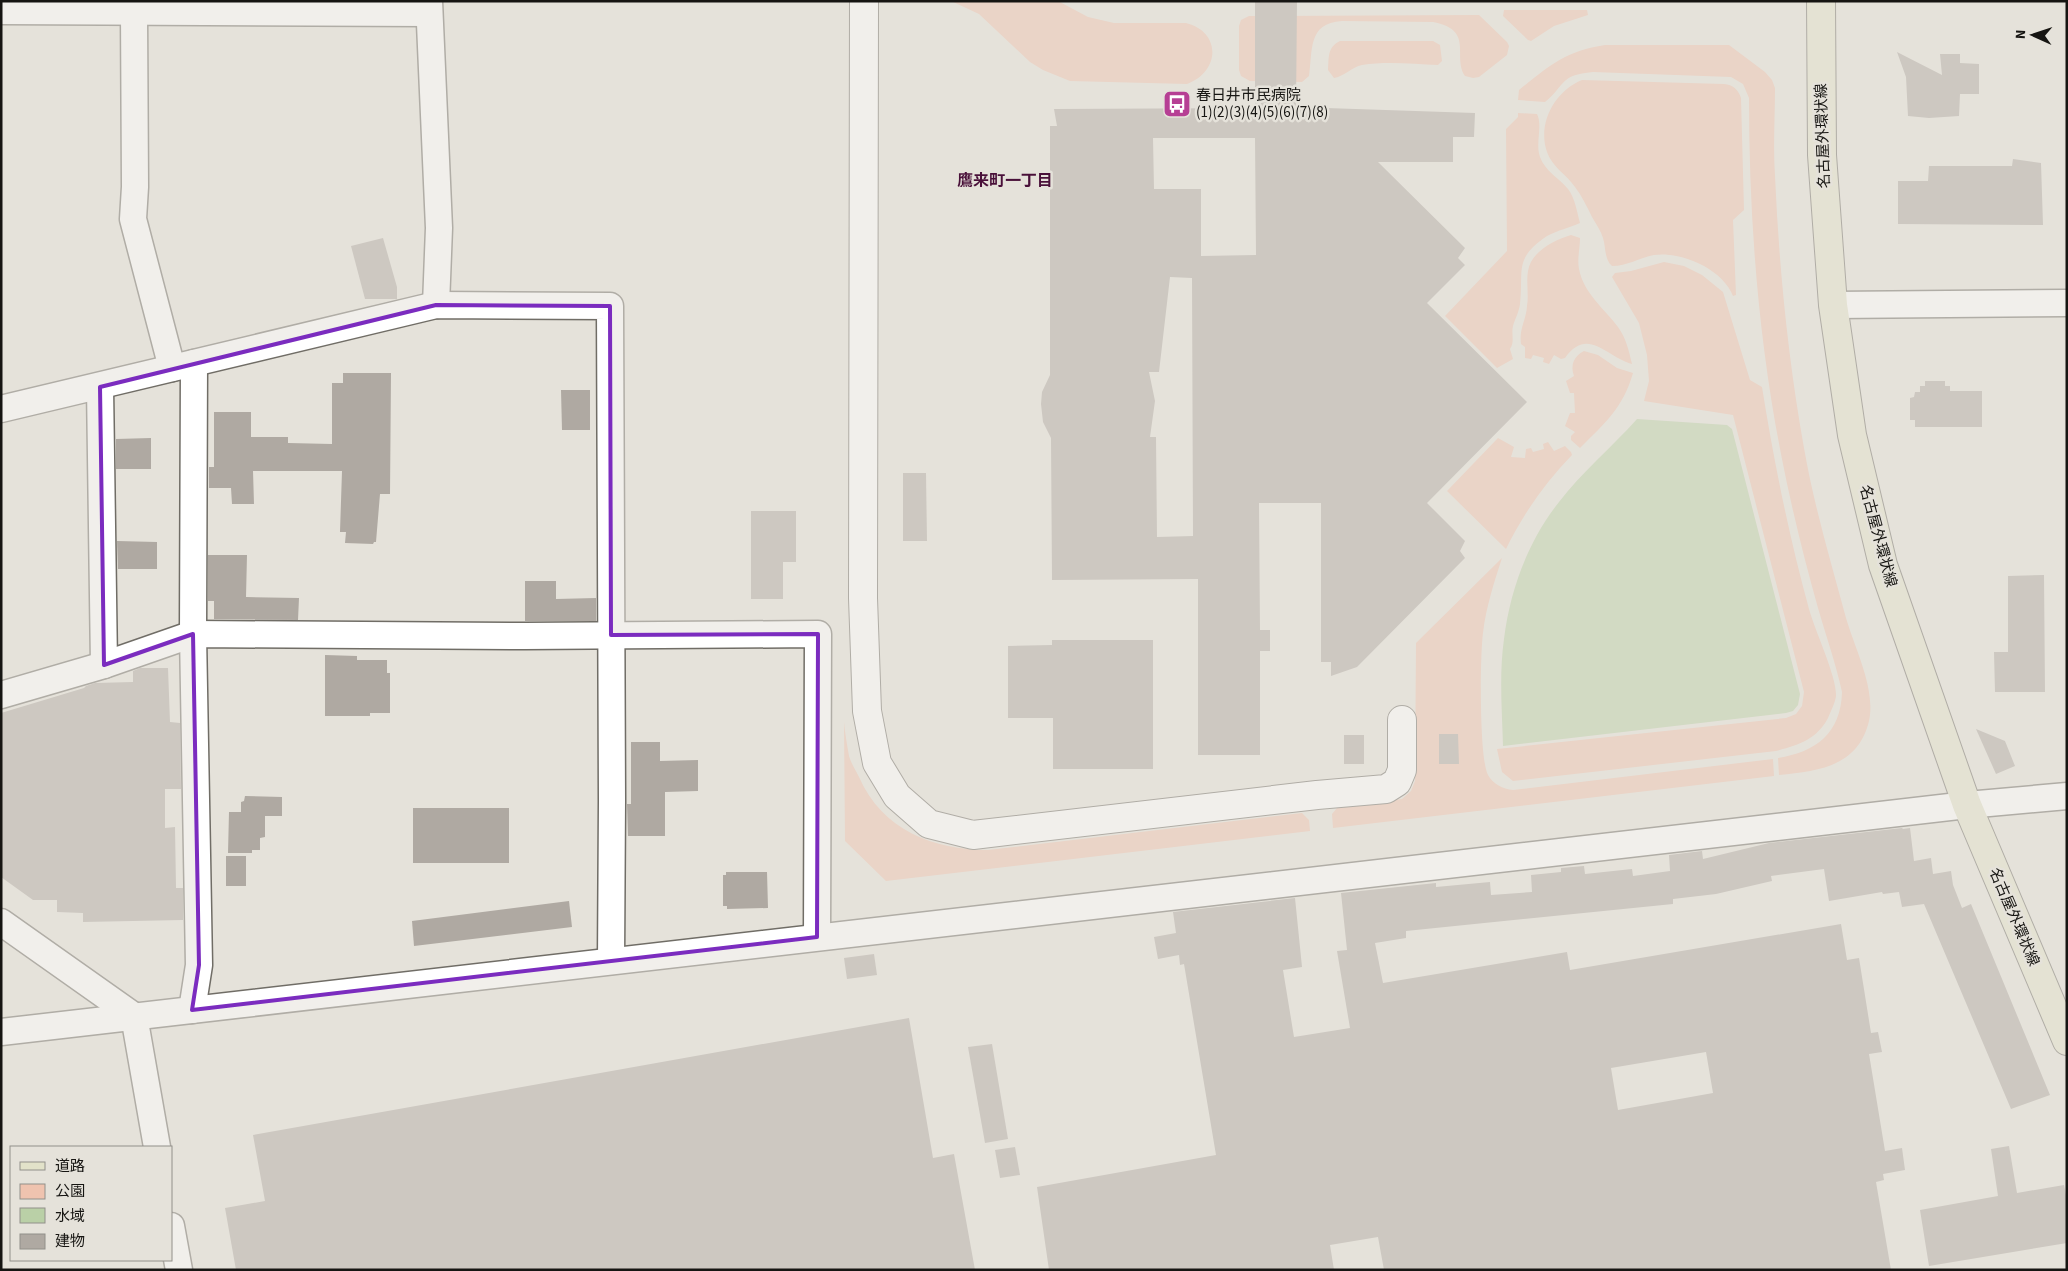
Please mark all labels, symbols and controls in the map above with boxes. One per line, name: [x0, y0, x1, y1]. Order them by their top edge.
north arrow: [2008, 10, 2058, 60]
text: N: [2011, 29, 2031, 40]
street label: 名古屋外環状線: [1811, 83, 1835, 189]
place label: 春日井市民病院 (1)(2)(3)(4)(5)(6)(7)(8): [1196, 85, 1328, 123]
bus stop icon: 春日井市民病院 (1)(2)(3)(4)(5)(6)(7)(8): [1162, 89, 1192, 119]
district label: 鷹来町一丁目: [957, 170, 1053, 192]
street label: 名古屋外環状線: [1854, 483, 1902, 589]
street label: 名古屋外環状線: [1984, 865, 2044, 969]
legend: [10, 1146, 172, 1261]
text: 道路: [55, 1156, 85, 1177]
text: 公園: [55, 1181, 85, 1202]
text: 水域: [55, 1206, 85, 1227]
text: 建物: [55, 1231, 85, 1252]

